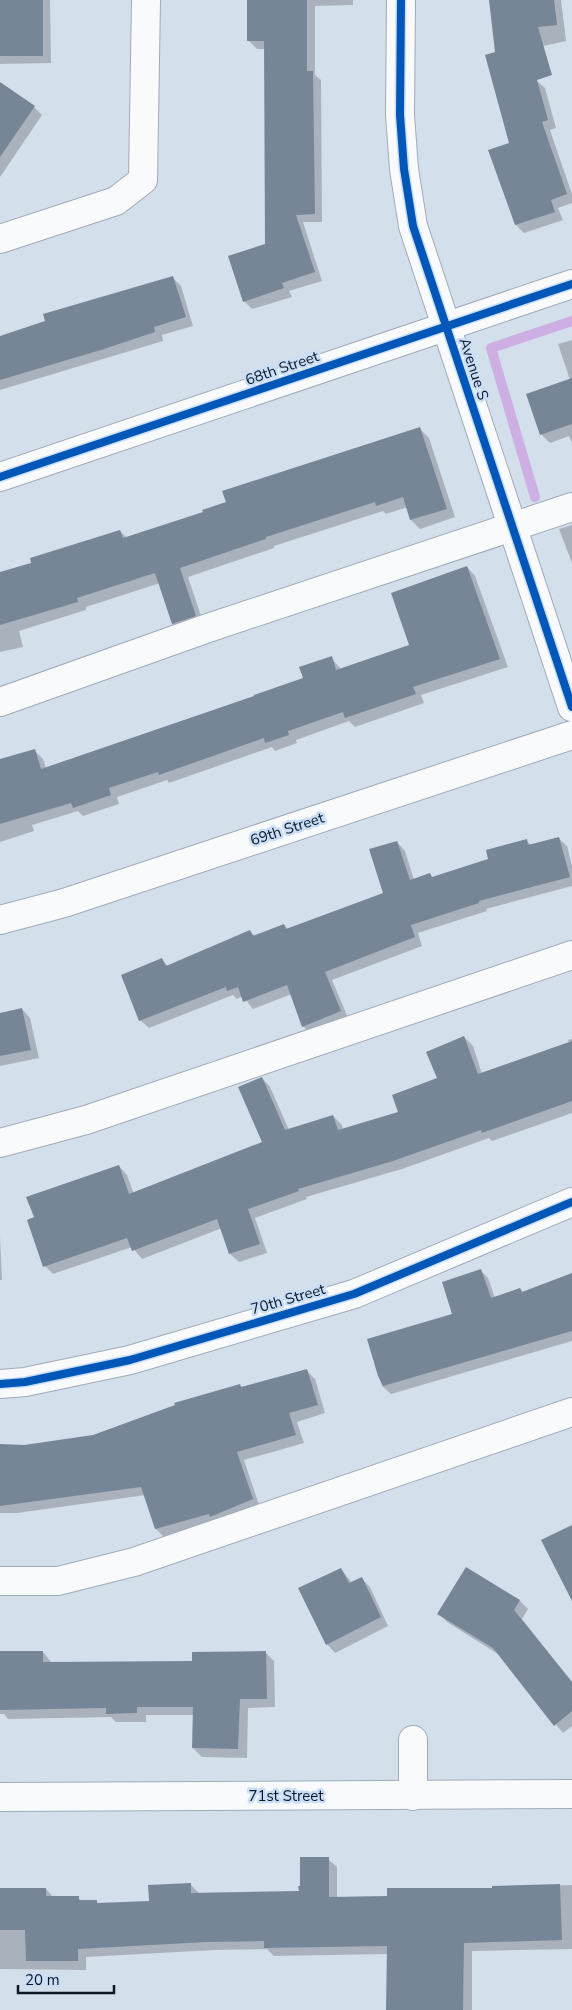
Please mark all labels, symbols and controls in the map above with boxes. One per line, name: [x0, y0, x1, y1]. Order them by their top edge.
street label: Avenue S: [455, 335, 493, 403]
street label: 68th Street: [243, 346, 322, 390]
street label: 69th Street: [248, 807, 327, 850]
street label: 70th Street: [248, 1279, 328, 1319]
street label: 71st Street: [248, 1786, 324, 1806]
scale bar: [18, 1962, 114, 1994]
text: 20 m: [25, 1970, 60, 1990]

